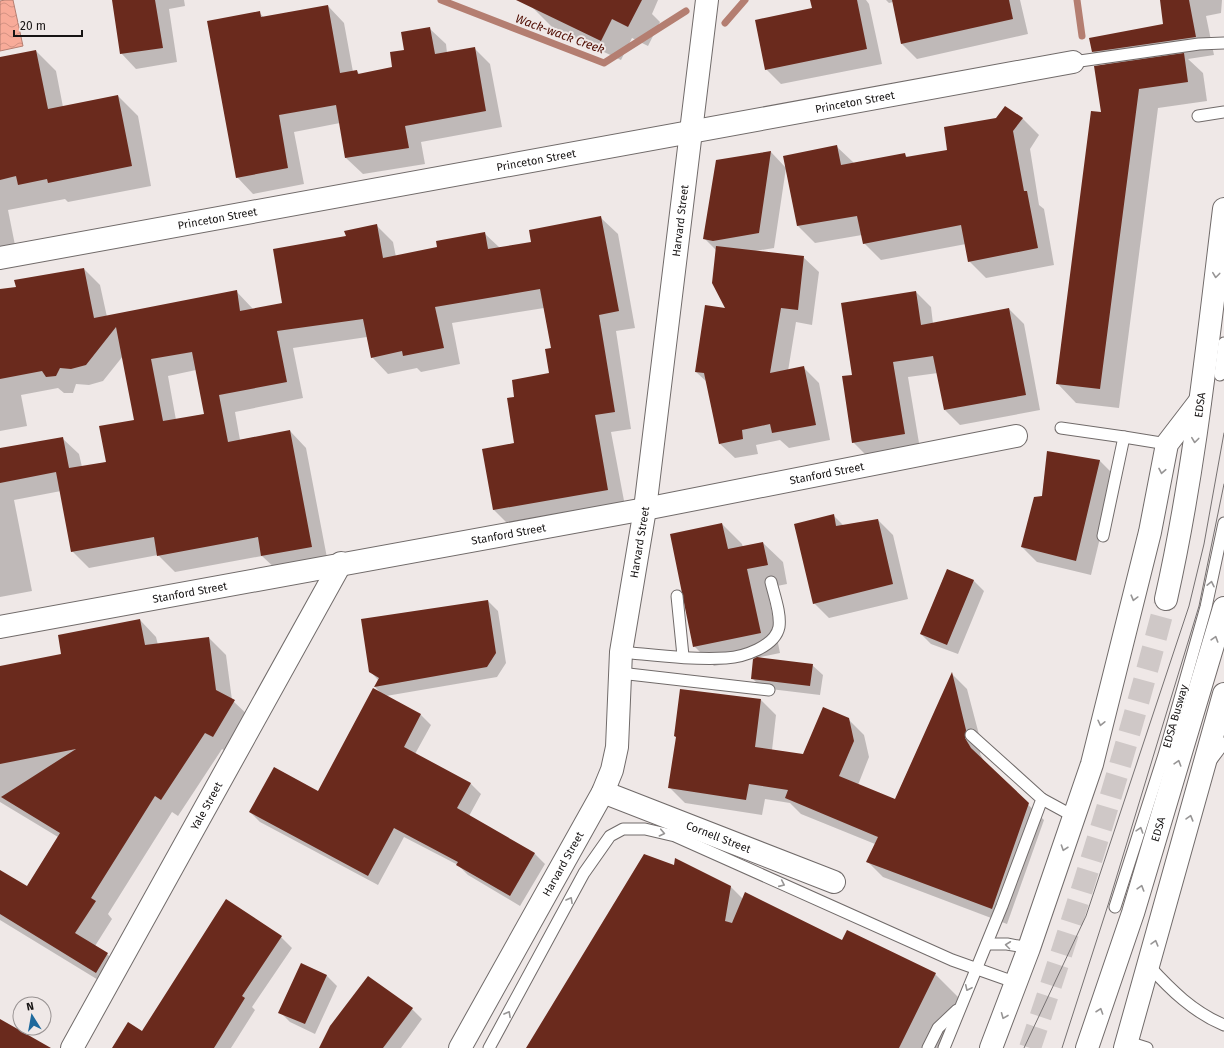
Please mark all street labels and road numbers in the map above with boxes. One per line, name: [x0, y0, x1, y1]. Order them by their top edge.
street label: Princeton Street: [814, 88, 896, 115]
street label: Princeton Street: [495, 146, 577, 174]
street label: Harvard Street: [669, 184, 691, 257]
street label: Princeton Street: [177, 205, 258, 232]
street label: EDSA: [1192, 391, 1208, 418]
street label: Stanford Street: [788, 460, 865, 487]
street label: Harvard Street: [627, 506, 652, 579]
street label: Stanford Street: [470, 521, 547, 547]
street label: Stanford Street: [151, 579, 228, 605]
street label: EDSA Busway: [1160, 682, 1190, 749]
street label: Yale Street: [188, 779, 225, 832]
street label: EDSA: [1148, 815, 1168, 843]
street label: Cornell Street: [684, 819, 753, 855]
street label: Harvard Street: [540, 829, 586, 899]

